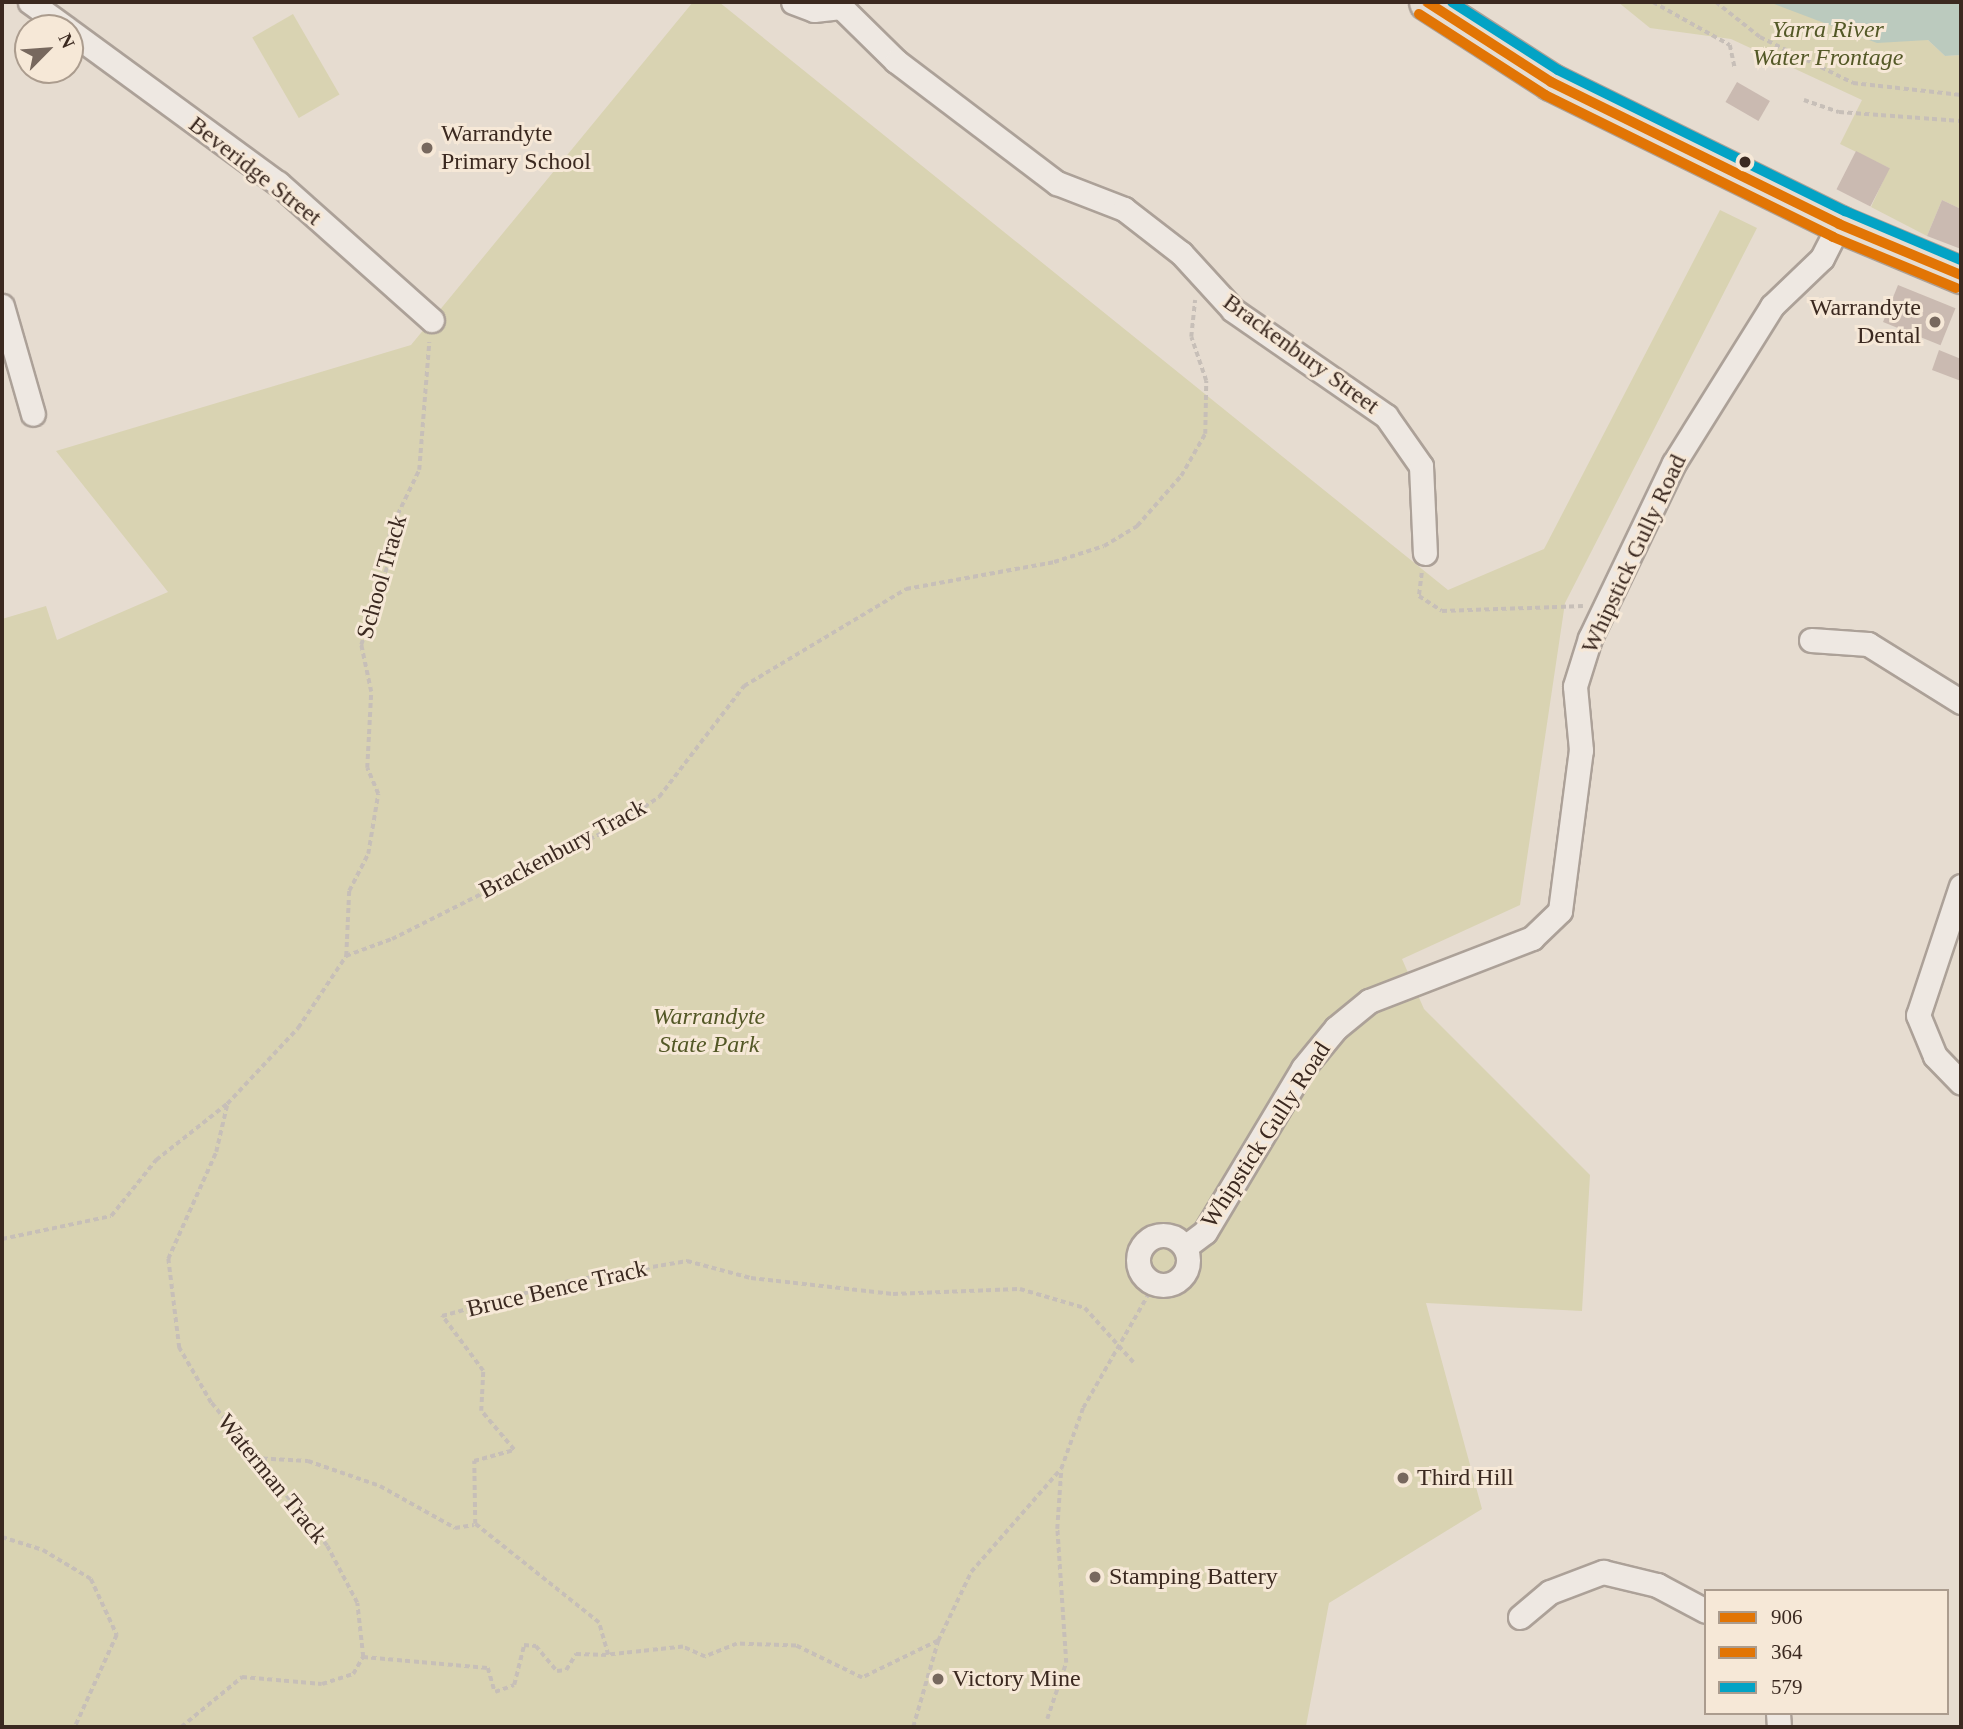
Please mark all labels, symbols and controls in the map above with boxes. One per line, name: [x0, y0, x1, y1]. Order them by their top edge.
north arrow: [14, 14, 84, 84]
park label: Yarra River Water Frontage: [1753, 16, 1903, 72]
text: N: [54, 30, 79, 51]
street label: Beveridge Street: [183, 110, 327, 232]
place label: Warrandyte Primary School: [441, 120, 591, 176]
marker: Warrandyte Primary School: [419, 140, 435, 156]
unlabelled marker: [1738, 155, 1752, 169]
street label: Brackenbury Street: [1217, 288, 1385, 420]
place label: Warrandyte Dental: [1810, 294, 1921, 350]
marker: Warrandyte Dental: [1927, 314, 1943, 330]
street label: Whipstick Gully Road: [1575, 450, 1693, 658]
street label: School Track: [351, 512, 413, 642]
street label: Brackenbury Track: [475, 793, 651, 905]
park label: Warrandyte State Park: [653, 1003, 765, 1059]
street label: Whipstick Gully Road: [1195, 1037, 1337, 1233]
street label: Bruce Bence Track: [464, 1254, 650, 1324]
street label: Waterman Track: [211, 1408, 333, 1550]
place label: Third Hill: [1417, 1464, 1514, 1492]
marker: Third Hill: [1395, 1470, 1411, 1486]
place label: Stamping Battery: [1109, 1563, 1278, 1591]
marker: Stamping Battery: [1087, 1569, 1103, 1585]
legend: [1704, 1589, 1949, 1715]
text: 906: [1771, 1605, 1803, 1629]
text: 364: [1771, 1640, 1803, 1664]
place label: Victory Mine: [952, 1665, 1081, 1693]
marker: Victory Mine: [930, 1671, 946, 1687]
text: 579: [1771, 1675, 1803, 1699]

